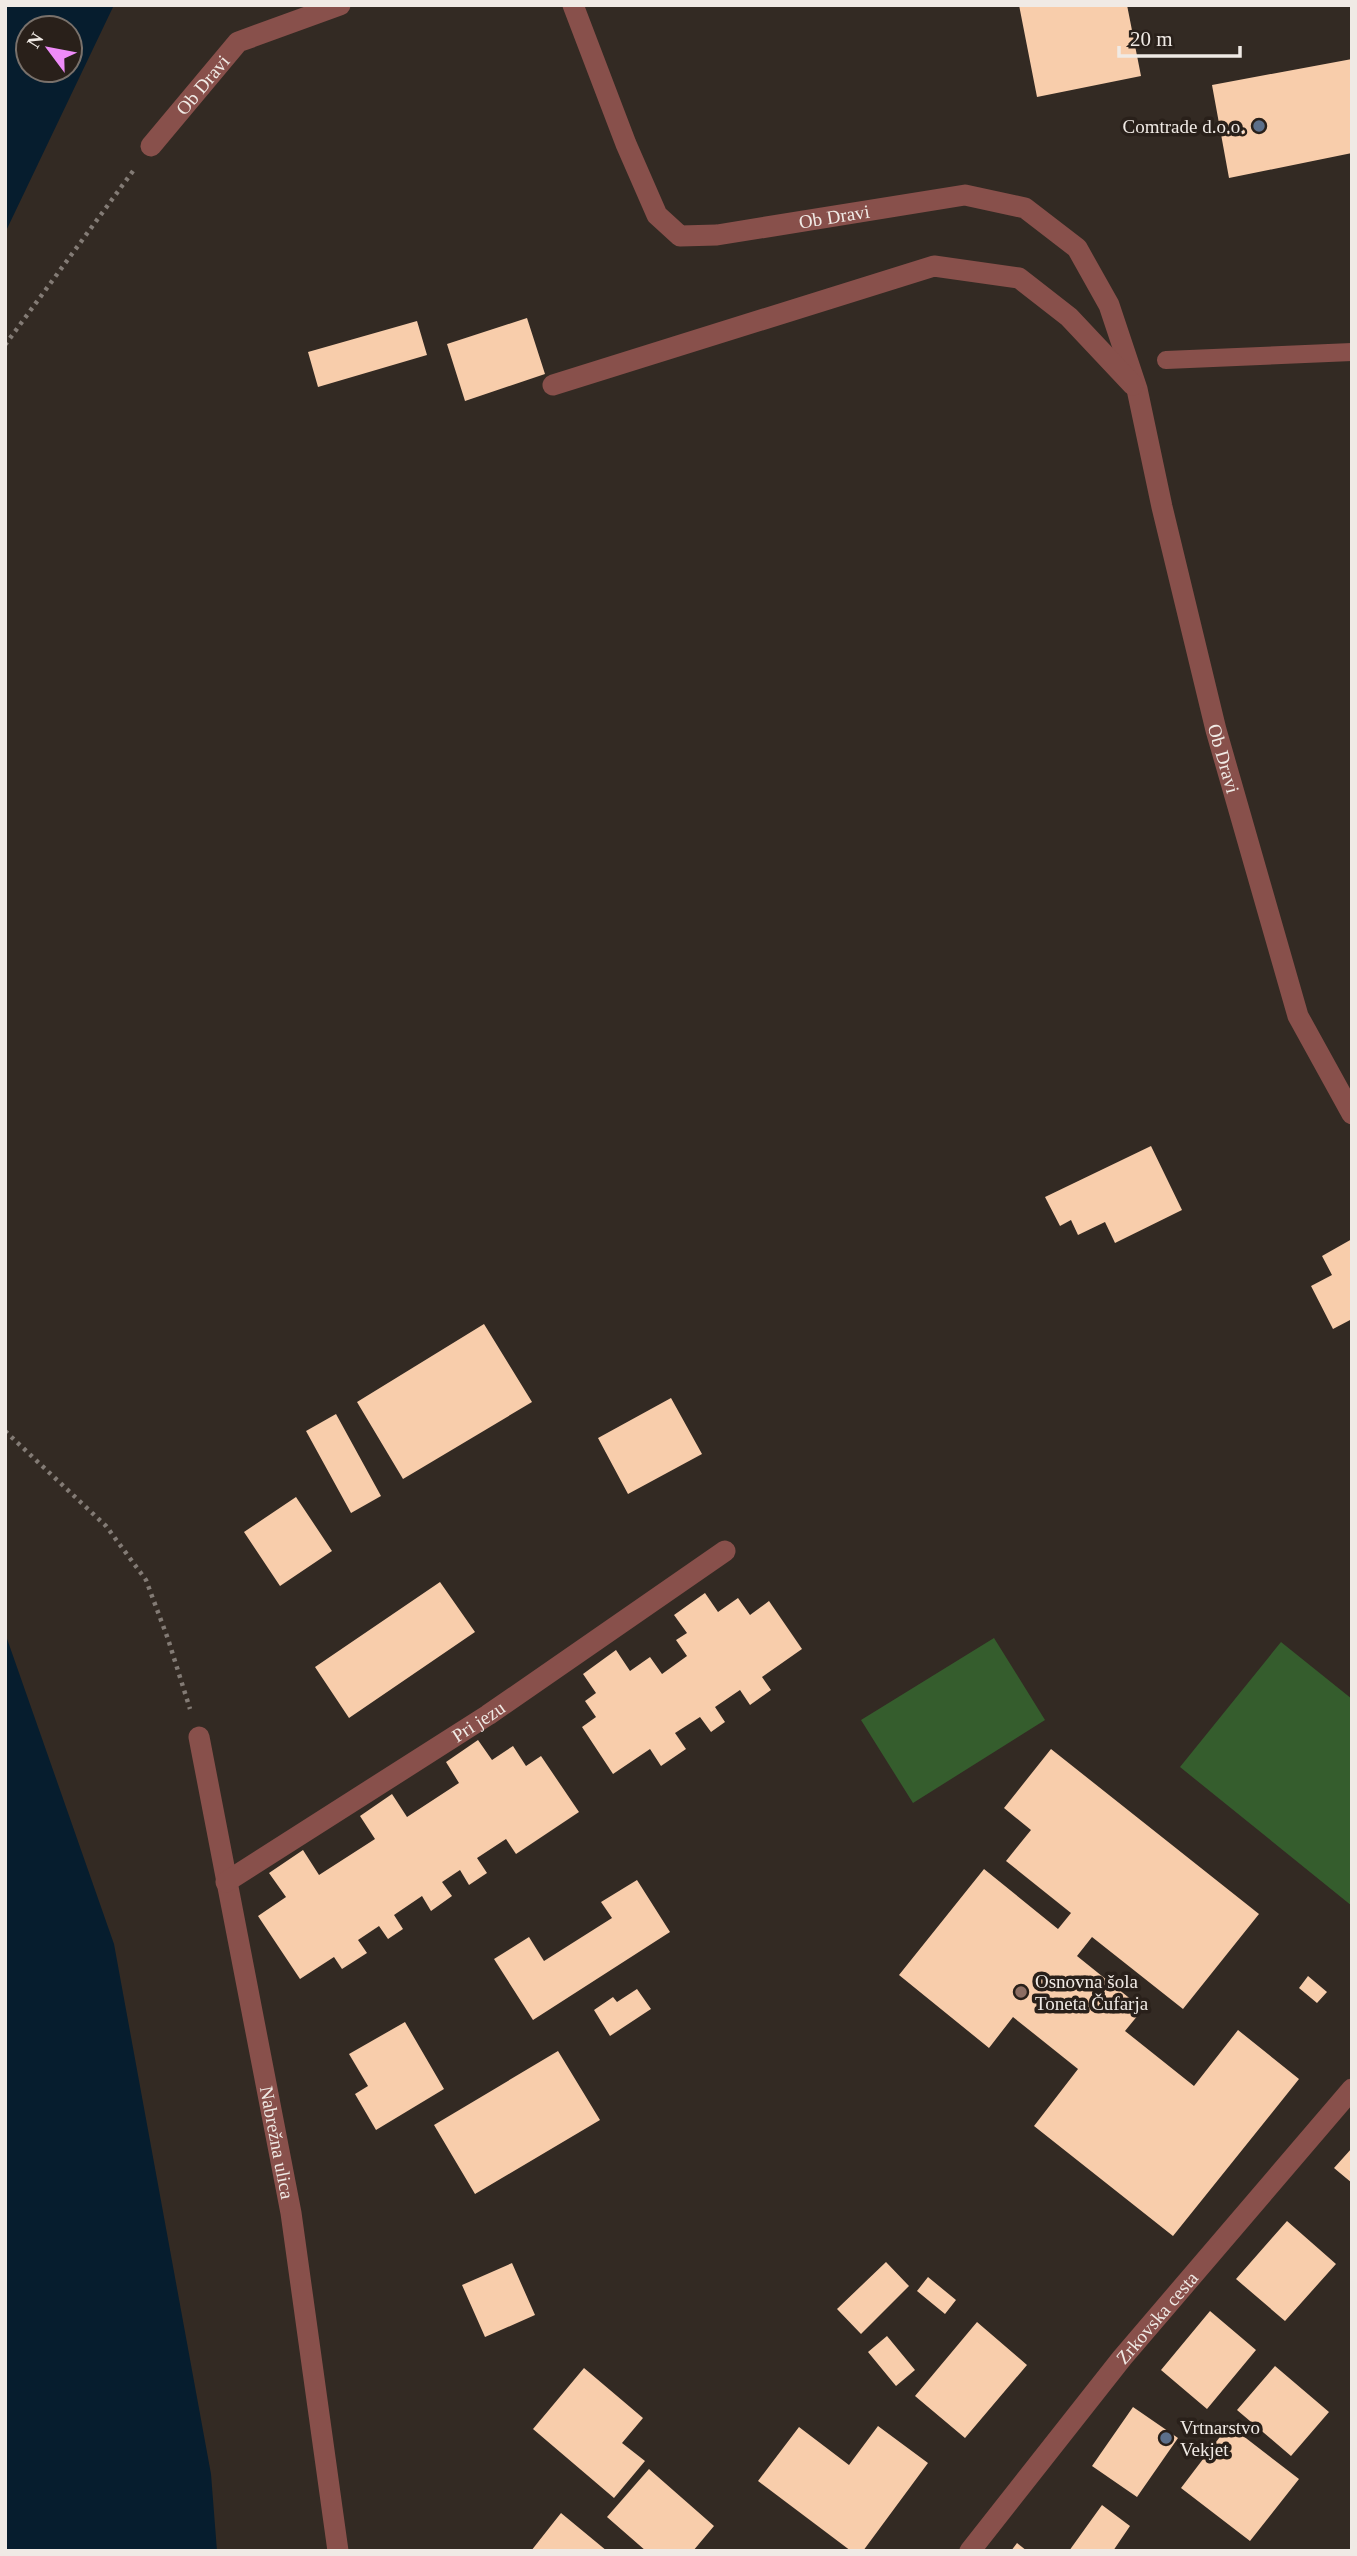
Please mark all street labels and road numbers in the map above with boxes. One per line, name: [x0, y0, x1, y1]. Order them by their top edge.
street label: Ob Dravi: [172, 51, 234, 119]
street label: Ob Dravi: [797, 201, 871, 233]
street label: Ob Dravi: [1204, 721, 1244, 796]
street label: Pri jezu: [448, 1696, 509, 1746]
street label: Nabrežna ulica: [256, 2084, 298, 2201]
street label: Zrkovska cesta: [1112, 2267, 1203, 2368]

